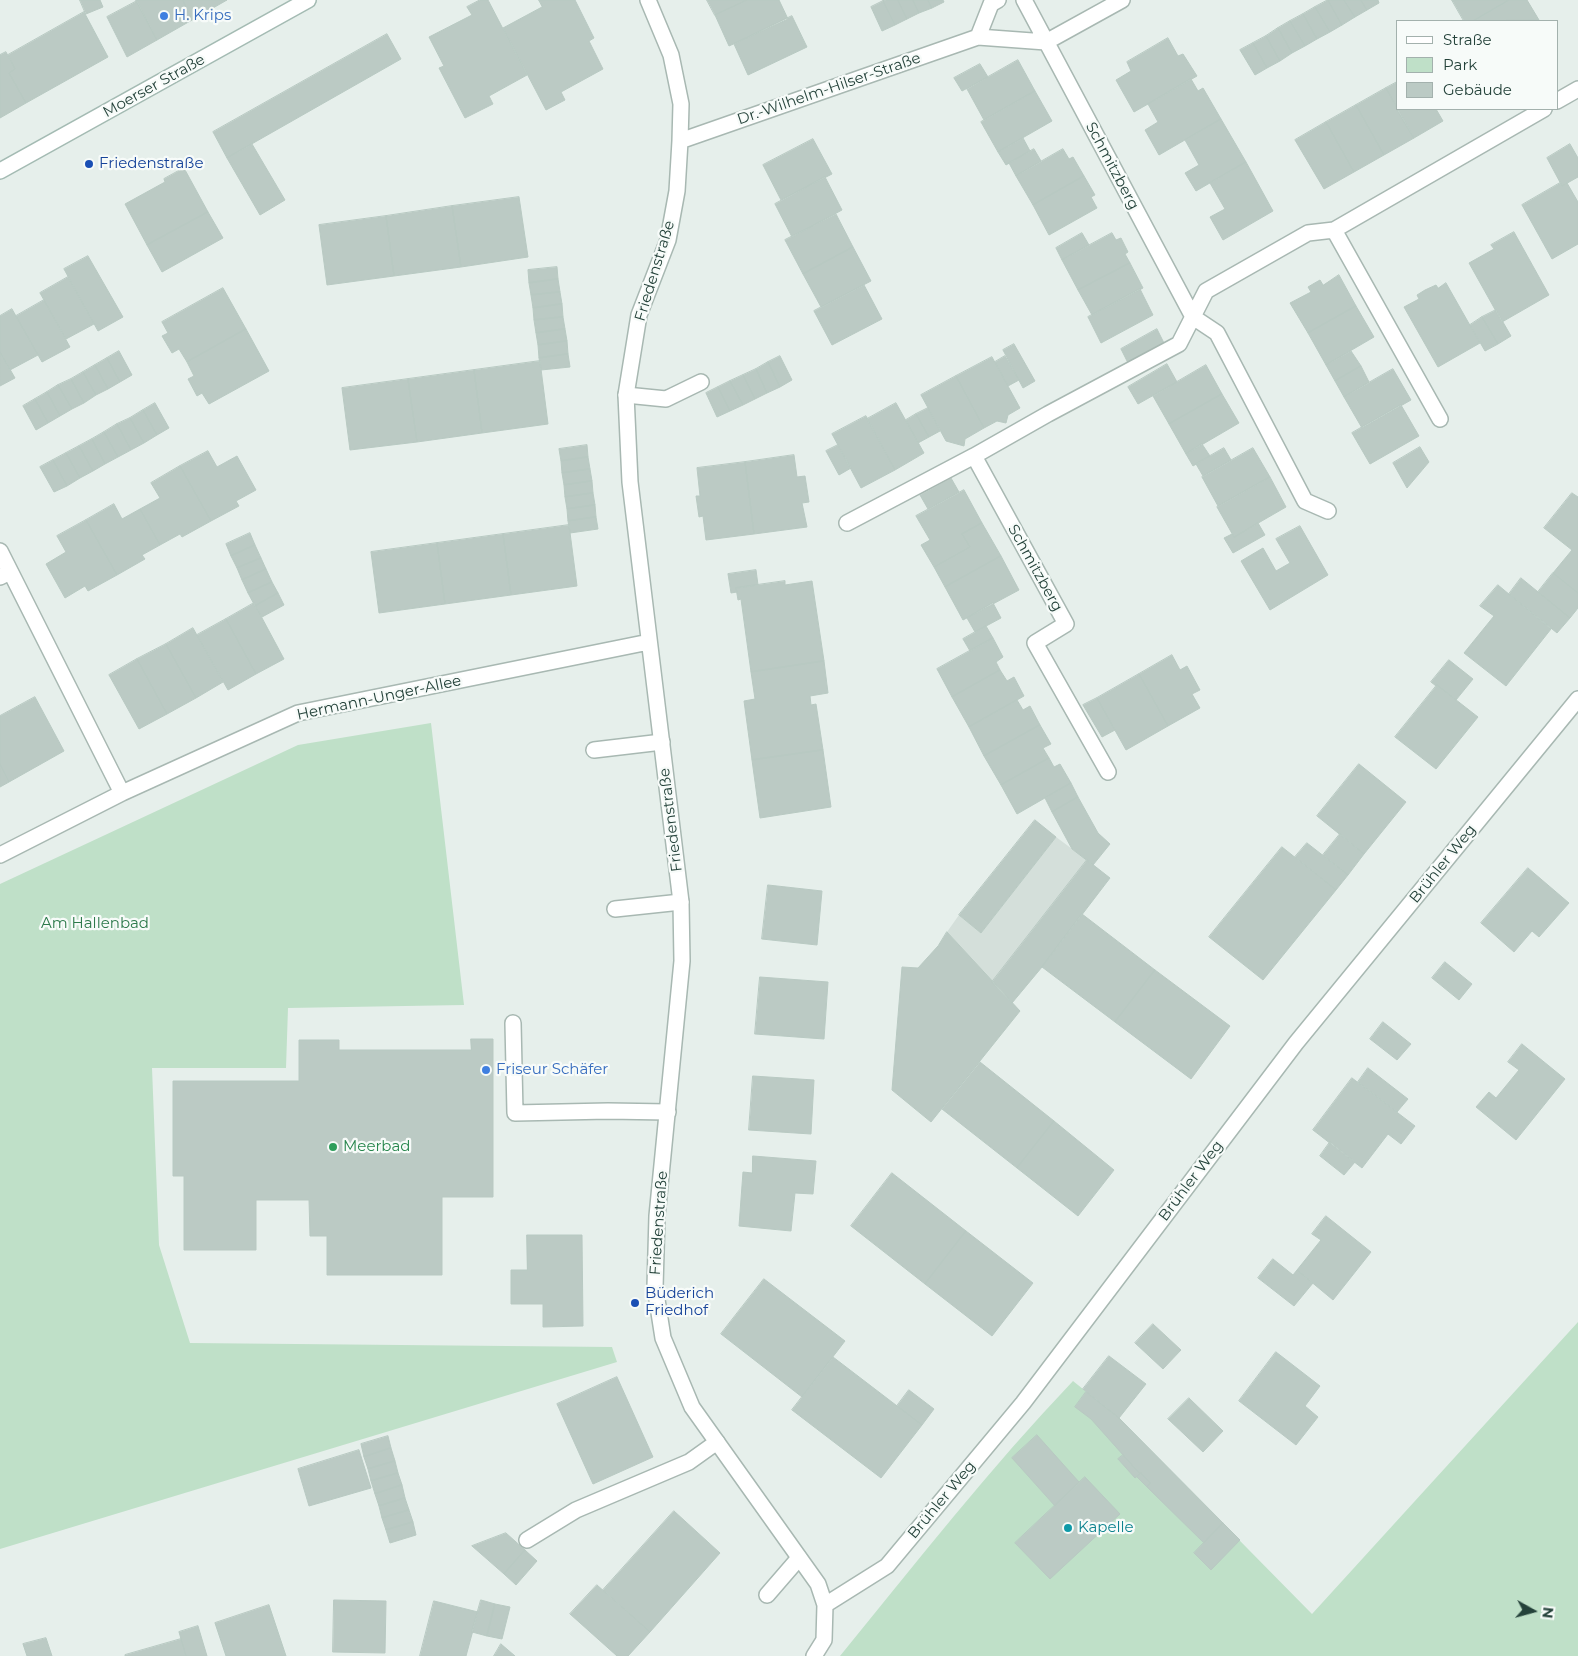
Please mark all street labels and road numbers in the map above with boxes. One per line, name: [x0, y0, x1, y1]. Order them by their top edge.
street label: Dr.-Wilhelm-Hilser-Straße: [735, 49, 923, 129]
street label: Moerser Straße: [100, 51, 208, 121]
street label: Schmitzberg: [1081, 119, 1143, 213]
street label: Friedenstraße: [631, 218, 679, 324]
street label: Schmitzberg: [1004, 521, 1066, 615]
street label: Hermann-Unger-Allee: [295, 672, 463, 724]
street label: Friedenstraße: [656, 767, 686, 873]
street label: Brühler Weg: [1406, 821, 1480, 907]
street label: Brühler Weg: [1155, 1137, 1227, 1225]
street label: Friedenstraße: [646, 1170, 672, 1276]
street label: Brühler Weg: [904, 1458, 980, 1542]

